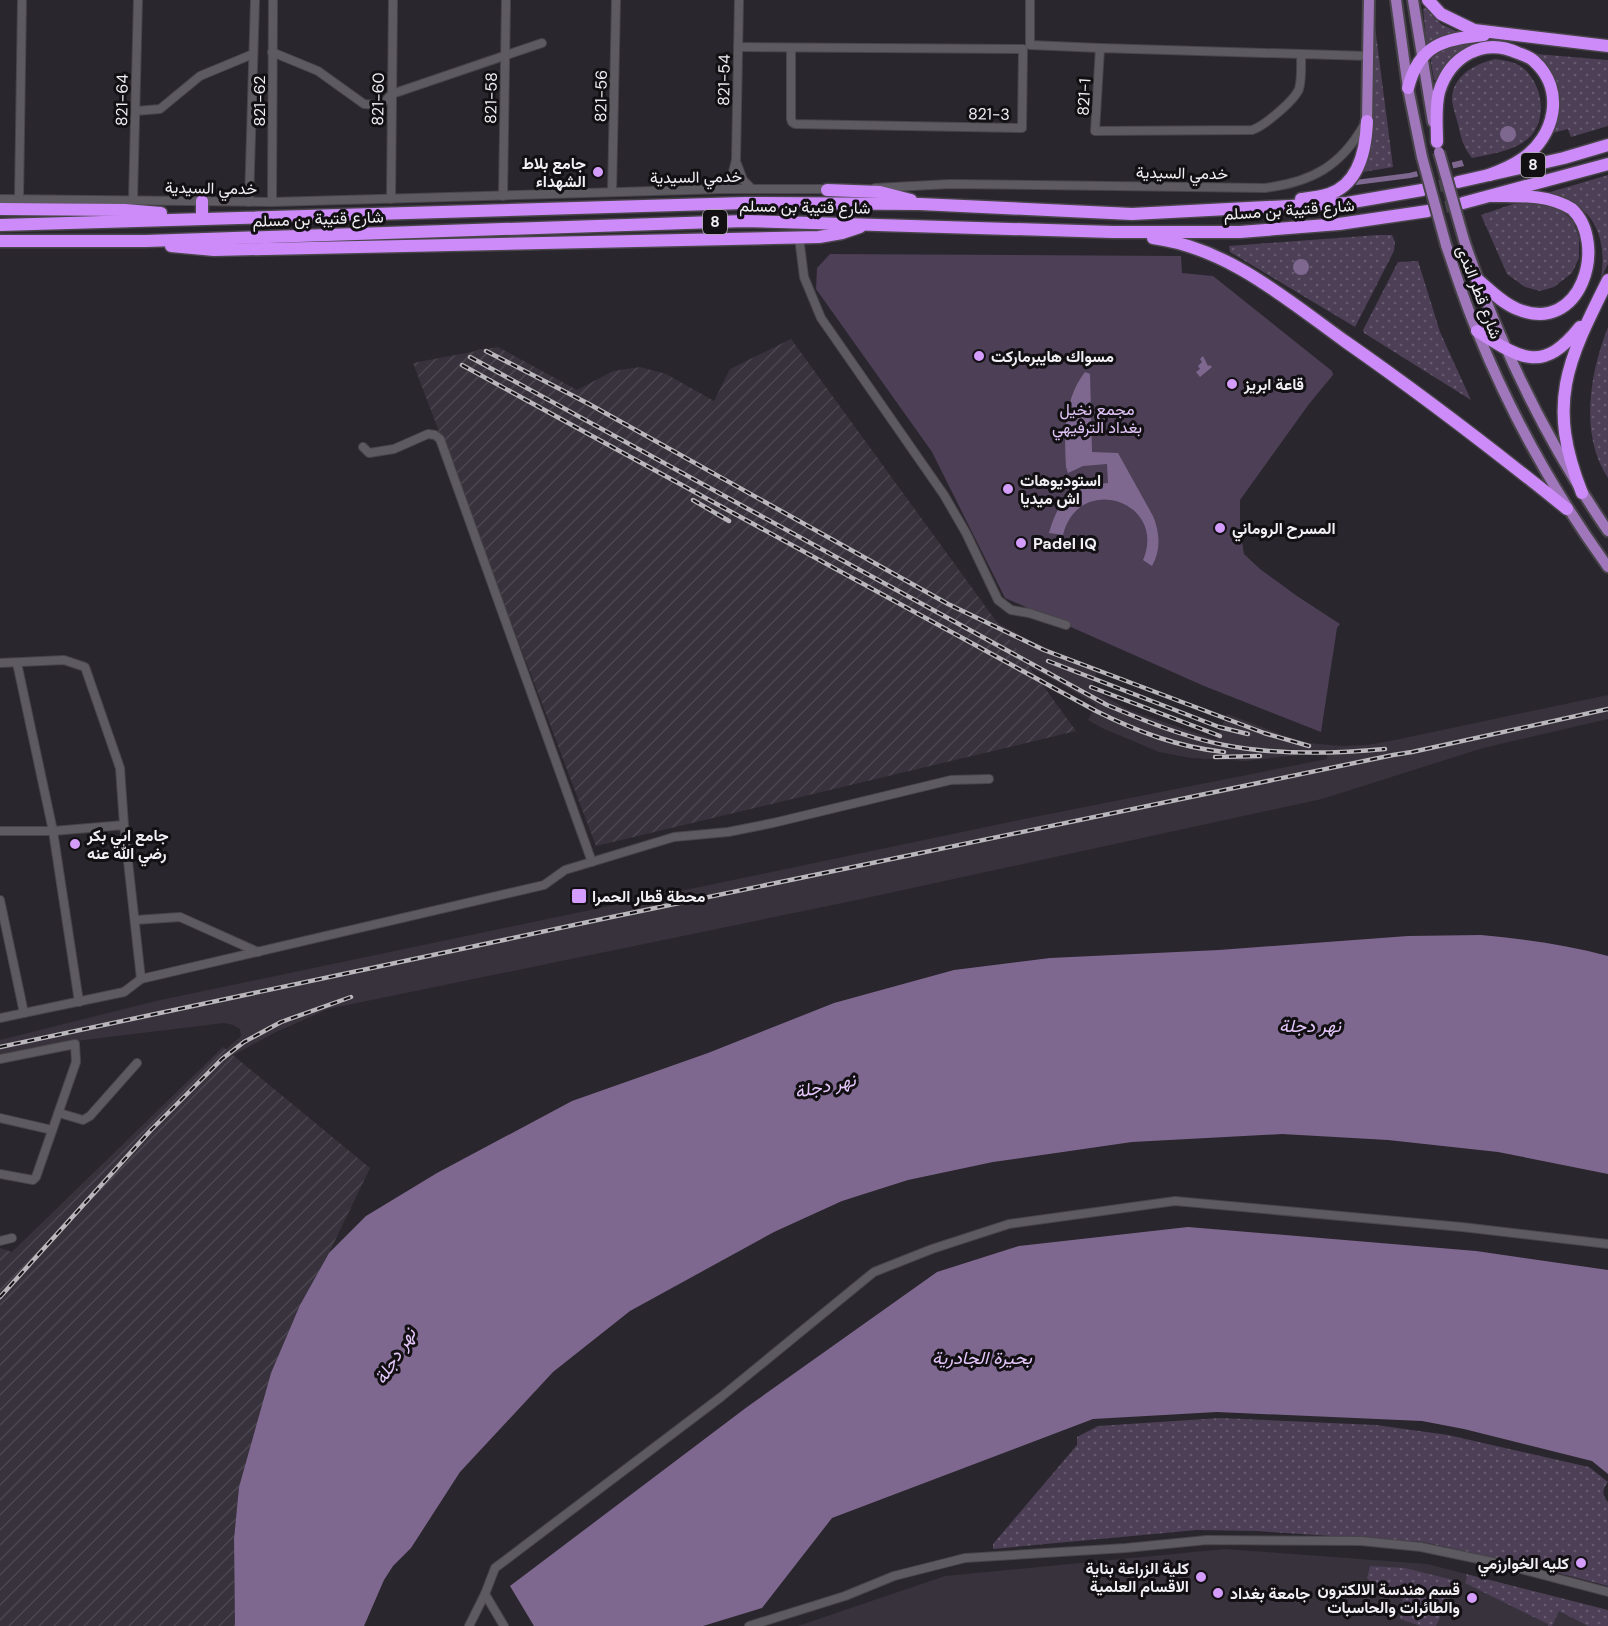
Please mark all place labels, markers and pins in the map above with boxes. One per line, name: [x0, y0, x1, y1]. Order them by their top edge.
place label: جامع بلاط الشهداء: [522, 153, 586, 192]
marker: جامع بلاط الشهداء: [591, 165, 605, 179]
place label: مسواك هايبرماركت: [991, 346, 1114, 367]
marker: مسواك هايبرماركت: [972, 349, 986, 363]
place label: قاعة ابريز: [1243, 374, 1304, 395]
marker: قاعة ابريز: [1225, 377, 1239, 391]
place label: استوديوهات اش ميديا: [1020, 470, 1101, 509]
marker: استوديوهات اش ميديا: [1001, 482, 1015, 496]
place label: المسرح الروماني: [1232, 518, 1336, 542]
marker: المسرح الروماني: [1213, 521, 1227, 535]
place label: Padel IQ: [1033, 533, 1097, 554]
marker: Padel IQ: [1014, 536, 1028, 550]
place label: جامع ابي بكر رضي الله عنه: [86, 825, 169, 867]
marker: جامع ابي بكر رضي الله عنه: [68, 837, 82, 851]
place label: محطة قطار الحمرا: [592, 886, 706, 907]
marker: محطة قطار الحمرا: [570, 887, 588, 905]
place label: كليه الخوارزمي: [1478, 1553, 1569, 1577]
marker: كليه الخوارزمي: [1574, 1556, 1588, 1570]
place label: كلية الزراعة بناية الاقسام العلمية: [1086, 1558, 1189, 1597]
marker: كلية الزراعة بناية الاقسام العلمية: [1194, 1570, 1208, 1584]
place label: قسم هندسة الالكترون والطائرات والحاسبات: [1318, 1579, 1460, 1618]
place label: جامعة بغداد: [1230, 1583, 1310, 1604]
marker: جامعة بغداد: [1211, 1586, 1225, 1600]
marker: قسم هندسة الالكترون والطائرات والحاسبات: [1465, 1591, 1479, 1605]

